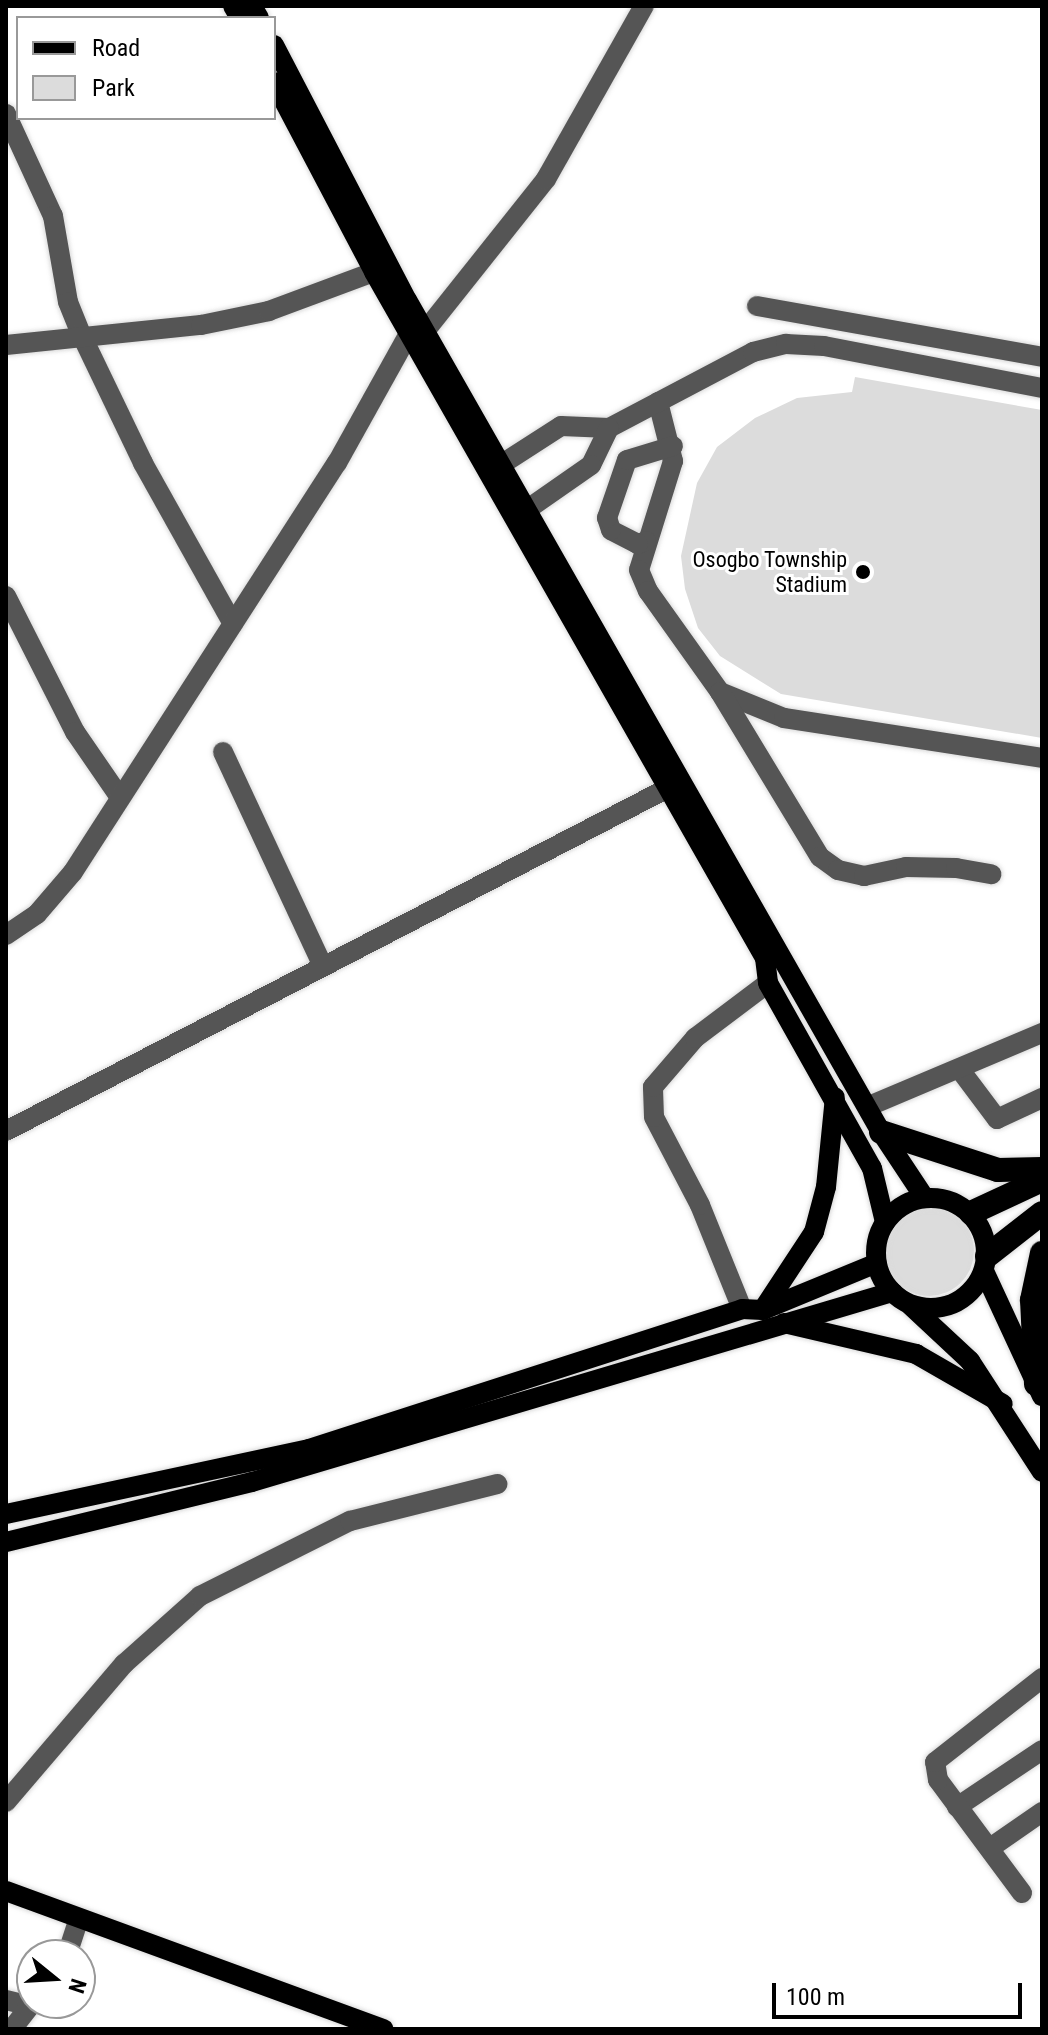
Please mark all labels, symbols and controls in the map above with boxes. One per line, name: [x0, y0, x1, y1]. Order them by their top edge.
legend: [16, 16, 276, 120]
text: Road: [92, 34, 140, 62]
text: Park: [92, 74, 135, 102]
place label: Osogbo Township Stadium: [692, 546, 847, 598]
marker: Osogbo Township Stadium: [854, 563, 872, 581]
north arrow: [16, 1939, 96, 2019]
scale bar: [776, 1967, 1026, 2017]
text: N: [63, 1976, 91, 1996]
text: 100 m: [786, 1983, 845, 2011]

